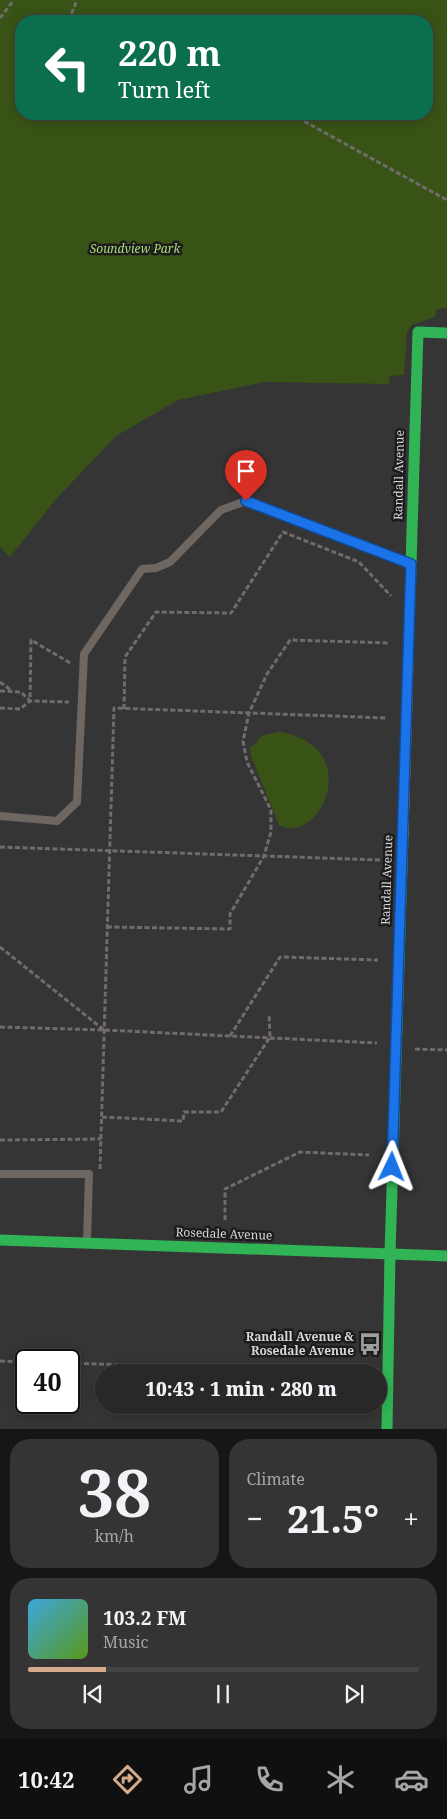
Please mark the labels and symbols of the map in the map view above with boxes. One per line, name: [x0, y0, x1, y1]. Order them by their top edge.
park label: Soundview Park: [90, 240, 181, 257]
street label: Randall Avenue: [389, 430, 408, 520]
pin: [225, 450, 267, 501]
street label: Randall Avenue: [376, 835, 397, 925]
position arrow: [365, 1140, 417, 1192]
street label: Rosedale Avenue: [175, 1223, 273, 1244]
place label: Randall Avenue & Rosedale Avenue: [246, 1328, 354, 1359]
bus stop icon: Randall Avenue & Rosedale Avenue: [357, 1331, 383, 1357]
speed limit sign: 40: [15, 1349, 80, 1414]

